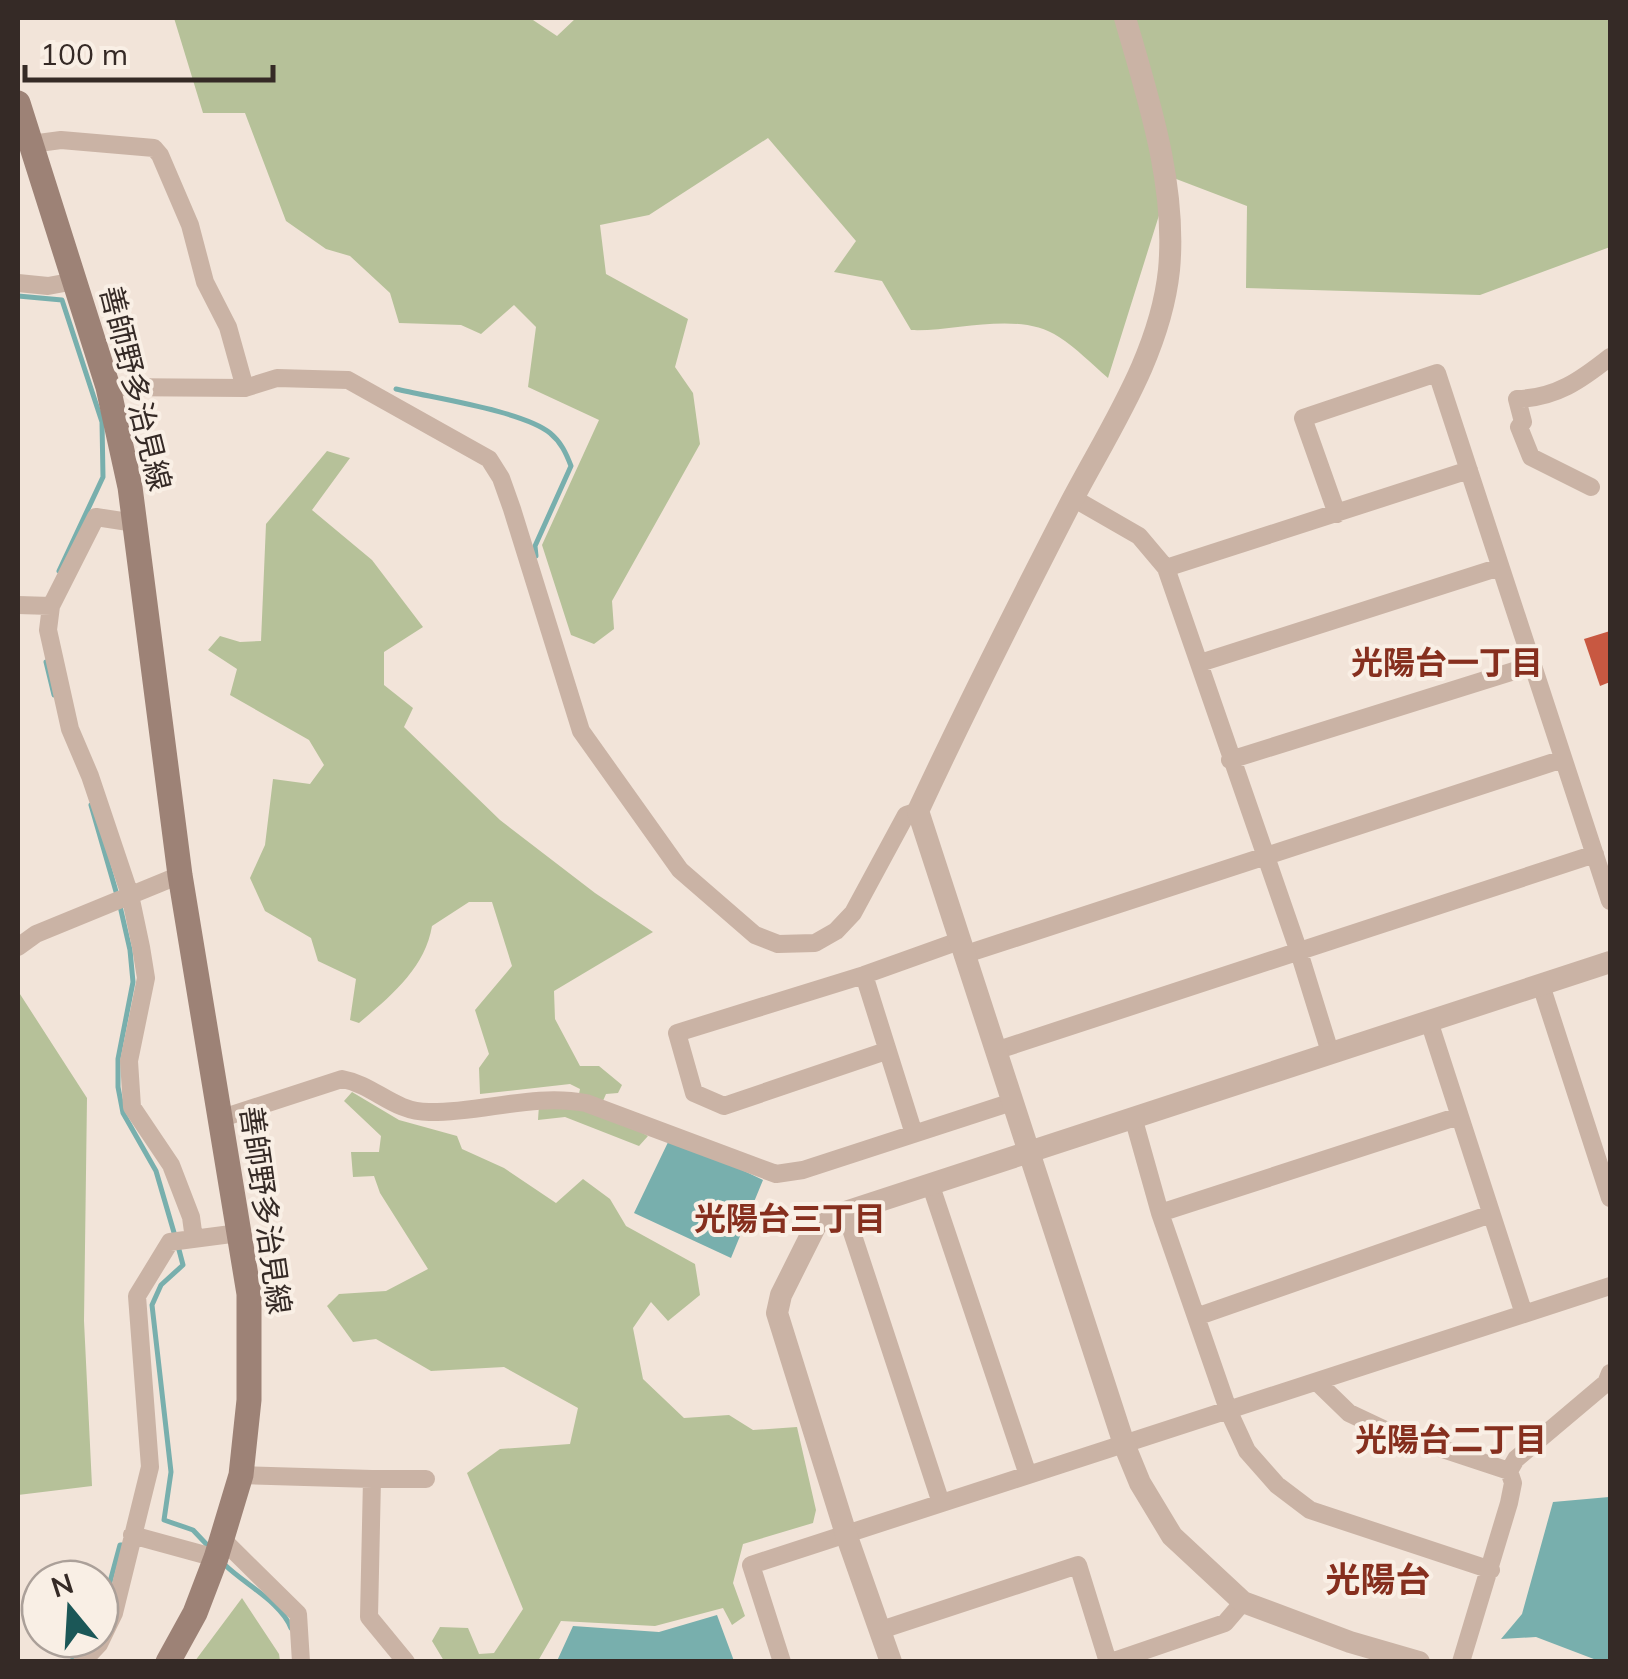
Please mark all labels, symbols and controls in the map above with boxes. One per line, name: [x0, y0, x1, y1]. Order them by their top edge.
scale bar: [25, 20, 272, 82]
text: 100 m: [40, 35, 128, 73]
street label: 善師野多治見線: [92, 282, 180, 494]
district label: 光陽台一丁目: [1351, 642, 1543, 682]
street label: 善師野多治見線: [233, 1103, 299, 1317]
district label: 光陽台三丁目: [694, 1198, 886, 1238]
district label: 光陽台二丁目: [1355, 1419, 1547, 1459]
district label: 光陽台: [1325, 1557, 1431, 1601]
north arrow: [20, 1559, 120, 1659]
text: N: [47, 1565, 78, 1605]

